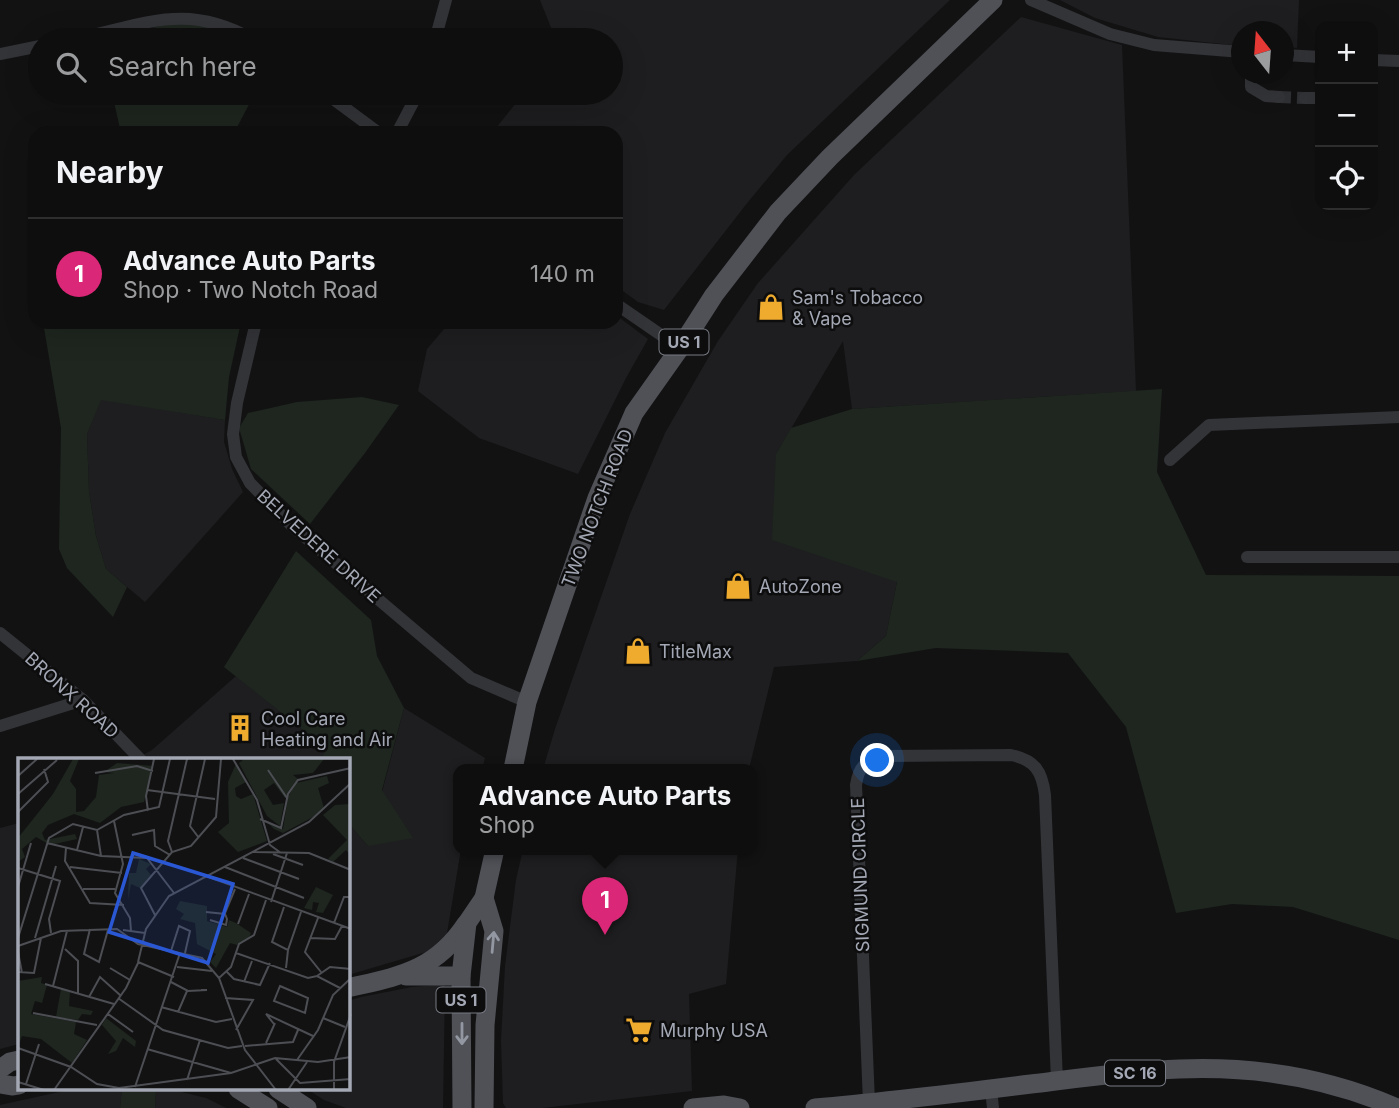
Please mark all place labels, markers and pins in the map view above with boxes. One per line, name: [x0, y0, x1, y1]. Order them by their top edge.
place label: Sam's Tobacco & Vape: [792, 287, 923, 329]
shop icon: Sam's Tobacco & Vape: [756, 292, 786, 322]
shop icon: AutoZone: [723, 571, 753, 601]
place label: AutoZone: [759, 576, 842, 597]
shop icon: TitleMax: [623, 636, 653, 666]
place label: TitleMax: [659, 641, 732, 662]
place label: Cool Care Heating and Air: [261, 708, 393, 750]
building icon: Cool Care Heating and Air: [225, 713, 255, 743]
pin: 1: [582, 877, 628, 935]
supermarket icon: Murphy USA: [624, 1015, 654, 1045]
place label: Murphy USA: [660, 1020, 768, 1041]

